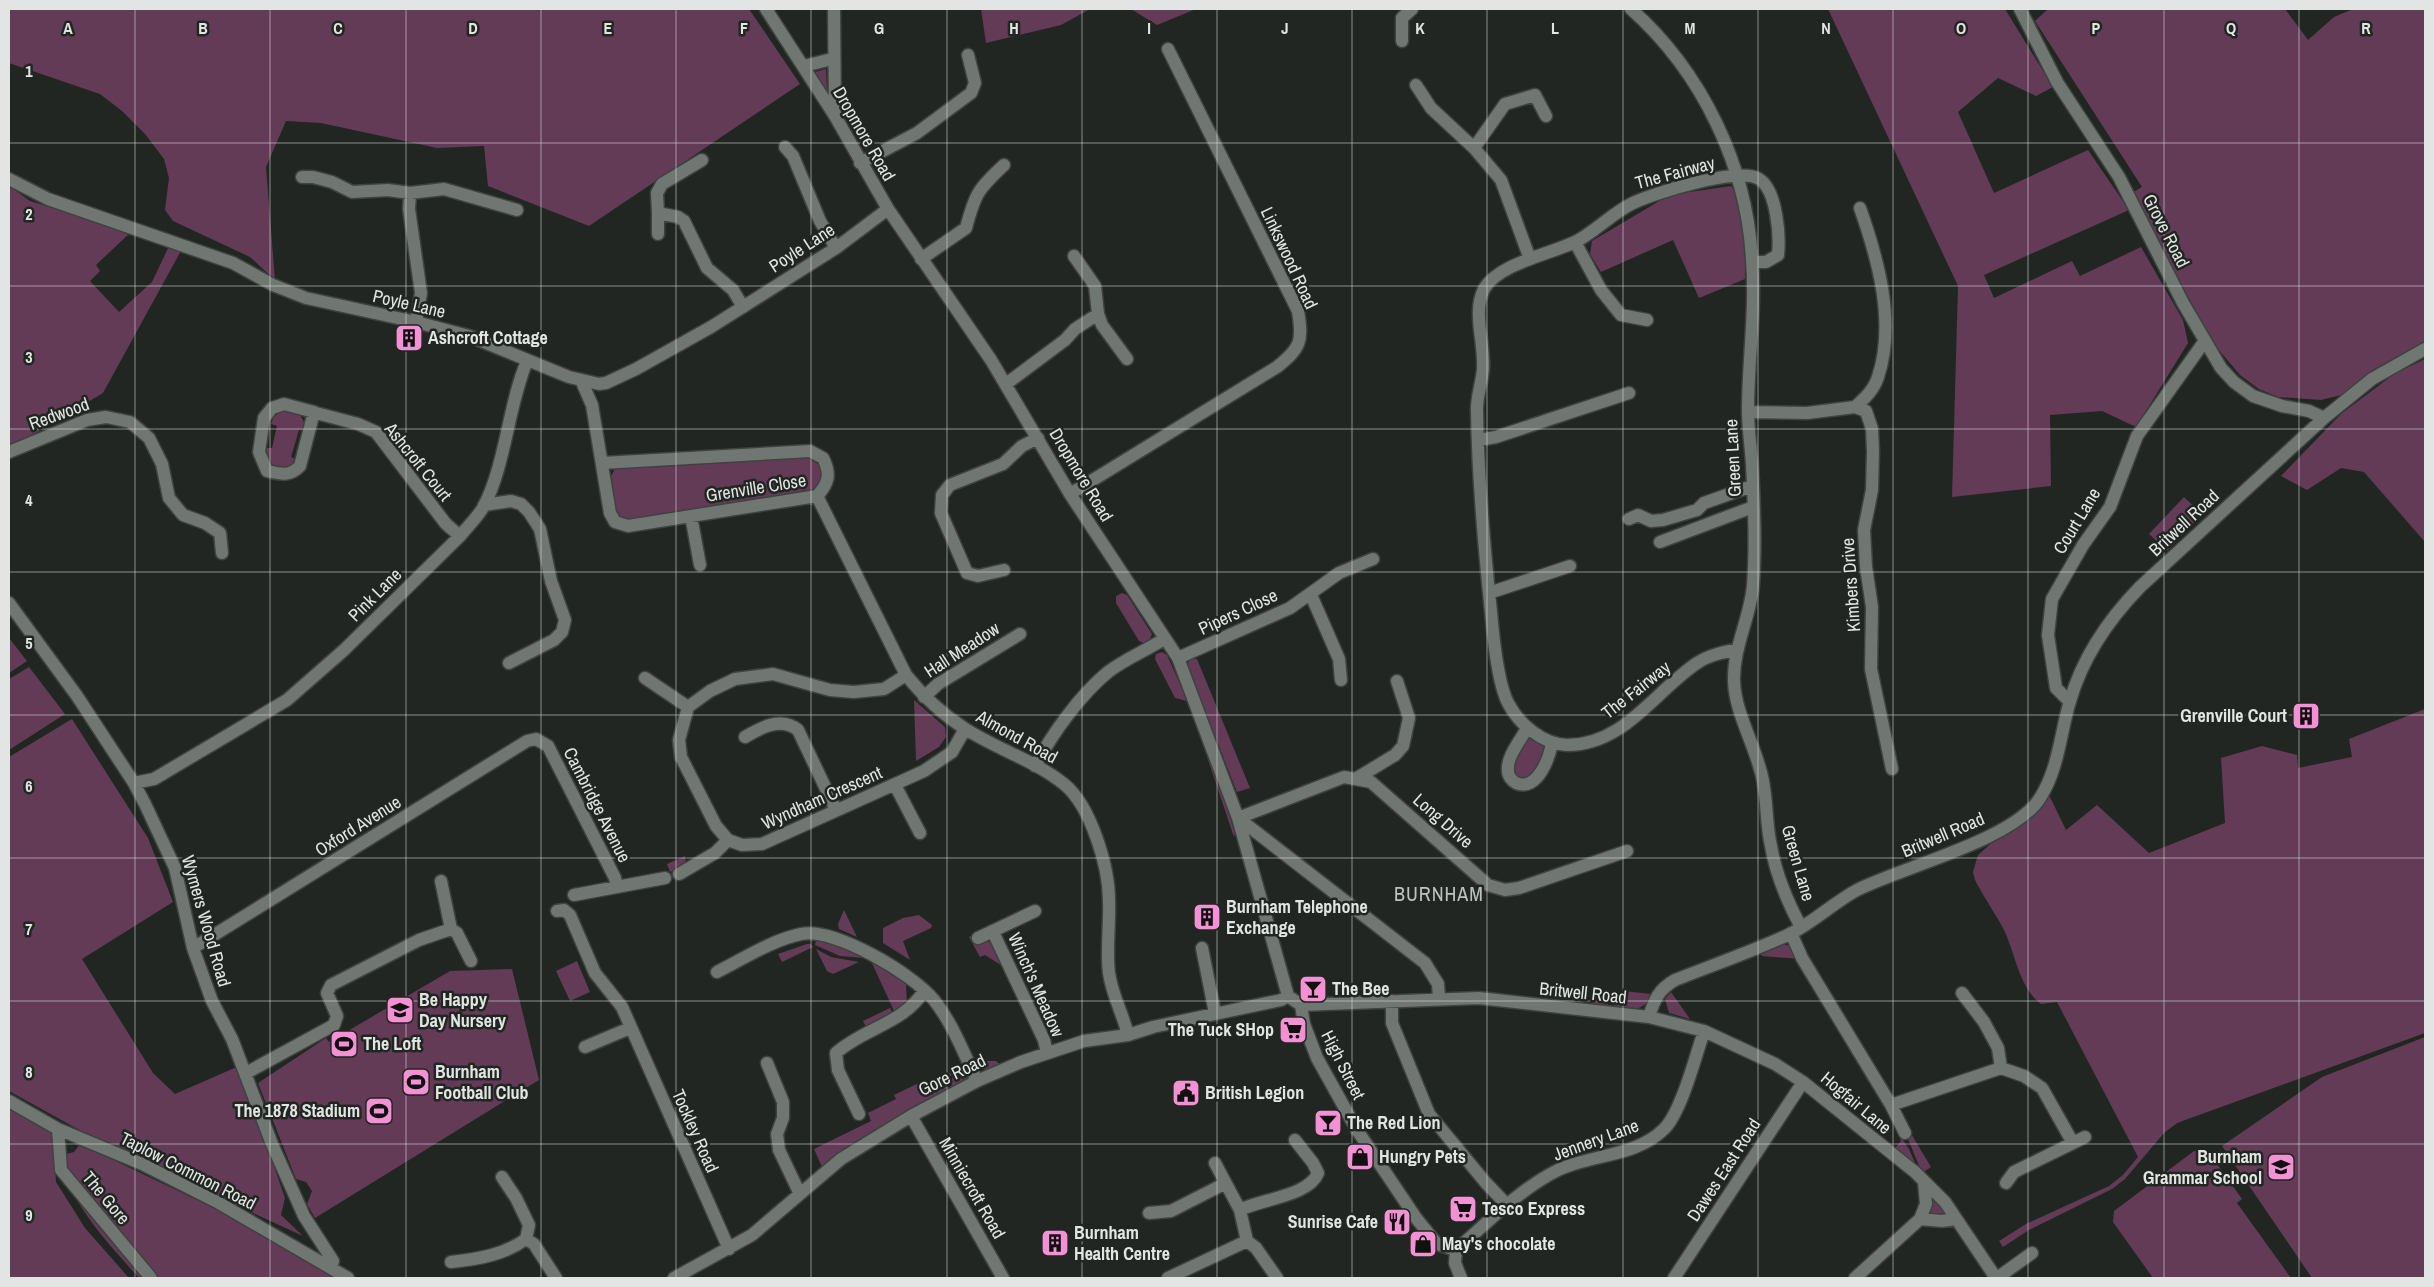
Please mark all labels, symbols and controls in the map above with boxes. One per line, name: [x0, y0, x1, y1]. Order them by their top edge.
text: A: [63, 17, 73, 39]
text: B: [198, 17, 208, 39]
text: C: [333, 17, 343, 39]
text: D: [468, 17, 478, 39]
text: E: [604, 17, 613, 39]
text: F: [740, 17, 748, 39]
text: G: [874, 17, 884, 39]
text: H: [1009, 17, 1019, 39]
text: I: [1147, 17, 1151, 39]
text: J: [1281, 17, 1289, 39]
text: K: [1415, 17, 1425, 39]
text: L: [1551, 17, 1559, 39]
text: M: [1685, 17, 1696, 39]
text: N: [1821, 17, 1831, 39]
text: O: [1956, 17, 1966, 39]
text: P: [2092, 17, 2101, 39]
text: Q: [2226, 17, 2236, 39]
text: R: [2361, 17, 2371, 39]
text: 1: [25, 60, 33, 82]
street label: Dropmore Road: [827, 82, 902, 185]
street label: The Fairway: [1632, 150, 1718, 195]
street label: Grove Road: [2137, 190, 2196, 272]
text: 2: [25, 203, 33, 225]
street label: Linkswood Road: [1255, 203, 1324, 313]
street label: Poyle Lane: [764, 217, 840, 278]
street label: Poyle Lane: [370, 283, 448, 324]
building icon: Ashcroft Cottage: [394, 323, 424, 353]
place label: Ashcroft Cottage: [428, 325, 548, 350]
text: 3: [25, 346, 33, 368]
street label: Redwood: [25, 391, 92, 436]
street label: Ashcroft Court: [378, 416, 458, 506]
street label: Green Lane: [1718, 418, 1747, 498]
street label: Dropmore Road: [1044, 423, 1119, 526]
street label: Grenville Close: [704, 467, 808, 508]
street label: Court Lane: [2047, 483, 2106, 558]
street label: Britwell Road: [2143, 484, 2224, 562]
text: 4: [25, 489, 33, 511]
street label: Kimbers Drive: [1835, 537, 1866, 633]
street label: Pink Lane: [342, 562, 407, 627]
street label: Pipers Close: [1194, 582, 1281, 641]
street label: Hall Meadow: [919, 616, 1005, 683]
text: 5: [25, 632, 33, 654]
street label: The Fairway: [1596, 654, 1676, 724]
building icon: Grenville Court: [2291, 701, 2321, 731]
street label: Almond Road: [971, 703, 1062, 769]
place label: Grenville Court: [2180, 703, 2287, 728]
street label: Cambridge Avenue: [558, 743, 637, 867]
street label: Wyndham Crescent: [758, 760, 886, 835]
text: 6: [25, 775, 33, 797]
street label: Long Drive: [1408, 788, 1479, 854]
street label: Oxford Avenue: [310, 789, 406, 862]
street label: Britwell Road: [1898, 806, 1988, 863]
street label: Green Lane: [1776, 822, 1821, 904]
street label: Wymers Wood Road: [176, 852, 237, 990]
district label: BURNHAM: [1394, 880, 1484, 907]
place label: Burnham Telephone Exchange: [1226, 894, 1368, 940]
building icon: Burnham Telephone Exchange: [1192, 902, 1222, 932]
text: 7: [25, 918, 33, 940]
street label: Winch's Meadow: [1002, 929, 1071, 1041]
bar icon: The Bee: [1298, 974, 1328, 1004]
street label: Britwell Road: [1538, 975, 1628, 1010]
place label: The Bee: [1332, 976, 1389, 1001]
place label: Be Happy Day Nursery: [419, 987, 507, 1033]
school or university icon: Be Happy Day Nursery: [385, 995, 415, 1025]
supermarket icon: The Tuck SHop: [1278, 1015, 1308, 1045]
place label: The Tuck SHop: [1168, 1017, 1274, 1042]
street label: High Street: [1315, 1026, 1372, 1104]
sports icon: The Loft: [329, 1029, 359, 1059]
place label: The Loft: [363, 1031, 421, 1056]
street label: Gore Road: [914, 1047, 990, 1102]
place label: Burnham Football Club: [435, 1059, 529, 1105]
text: 8: [25, 1061, 33, 1083]
street label: Hogfair Lane: [1816, 1066, 1897, 1140]
sports icon: Burnham Football Club: [401, 1067, 431, 1097]
public building icon: British Legion: [1171, 1078, 1201, 1108]
place label: British Legion: [1205, 1080, 1304, 1105]
street label: Tockley Road: [666, 1085, 725, 1176]
sports icon: The 1878 Stadium: [364, 1096, 394, 1126]
place label: The 1878 Stadium: [234, 1098, 360, 1123]
bar icon: The Red Lion: [1313, 1108, 1343, 1138]
place label: The Red Lion: [1347, 1110, 1441, 1135]
street label: Jennery Lane: [1550, 1112, 1642, 1167]
street label: Dawes East Road: [1681, 1113, 1766, 1226]
street label: Taplow Common Road: [116, 1125, 261, 1216]
street label: Minniecroft Road: [933, 1132, 1012, 1243]
shop icon: Hungry Pets: [1345, 1142, 1375, 1172]
place label: Hungry Pets: [1379, 1144, 1466, 1169]
place label: Burnham Grammar School: [2143, 1144, 2262, 1190]
school or university icon: Burnham Grammar School: [2266, 1152, 2296, 1182]
street label: The Gore: [77, 1166, 136, 1230]
supermarket icon: Tesco Express: [1448, 1194, 1478, 1224]
place label: Tesco Express: [1482, 1196, 1585, 1221]
text: 9: [25, 1204, 33, 1226]
restaurant icon: Sunrise Cafe: [1382, 1207, 1412, 1237]
place label: Sunrise Cafe: [1288, 1209, 1378, 1234]
place label: Burnham Health Centre: [1074, 1220, 1170, 1266]
building icon: Burnham Health Centre: [1040, 1228, 1070, 1258]
shop icon: May's chocolate: [1408, 1229, 1438, 1259]
place label: May's chocolate: [1442, 1231, 1555, 1256]

